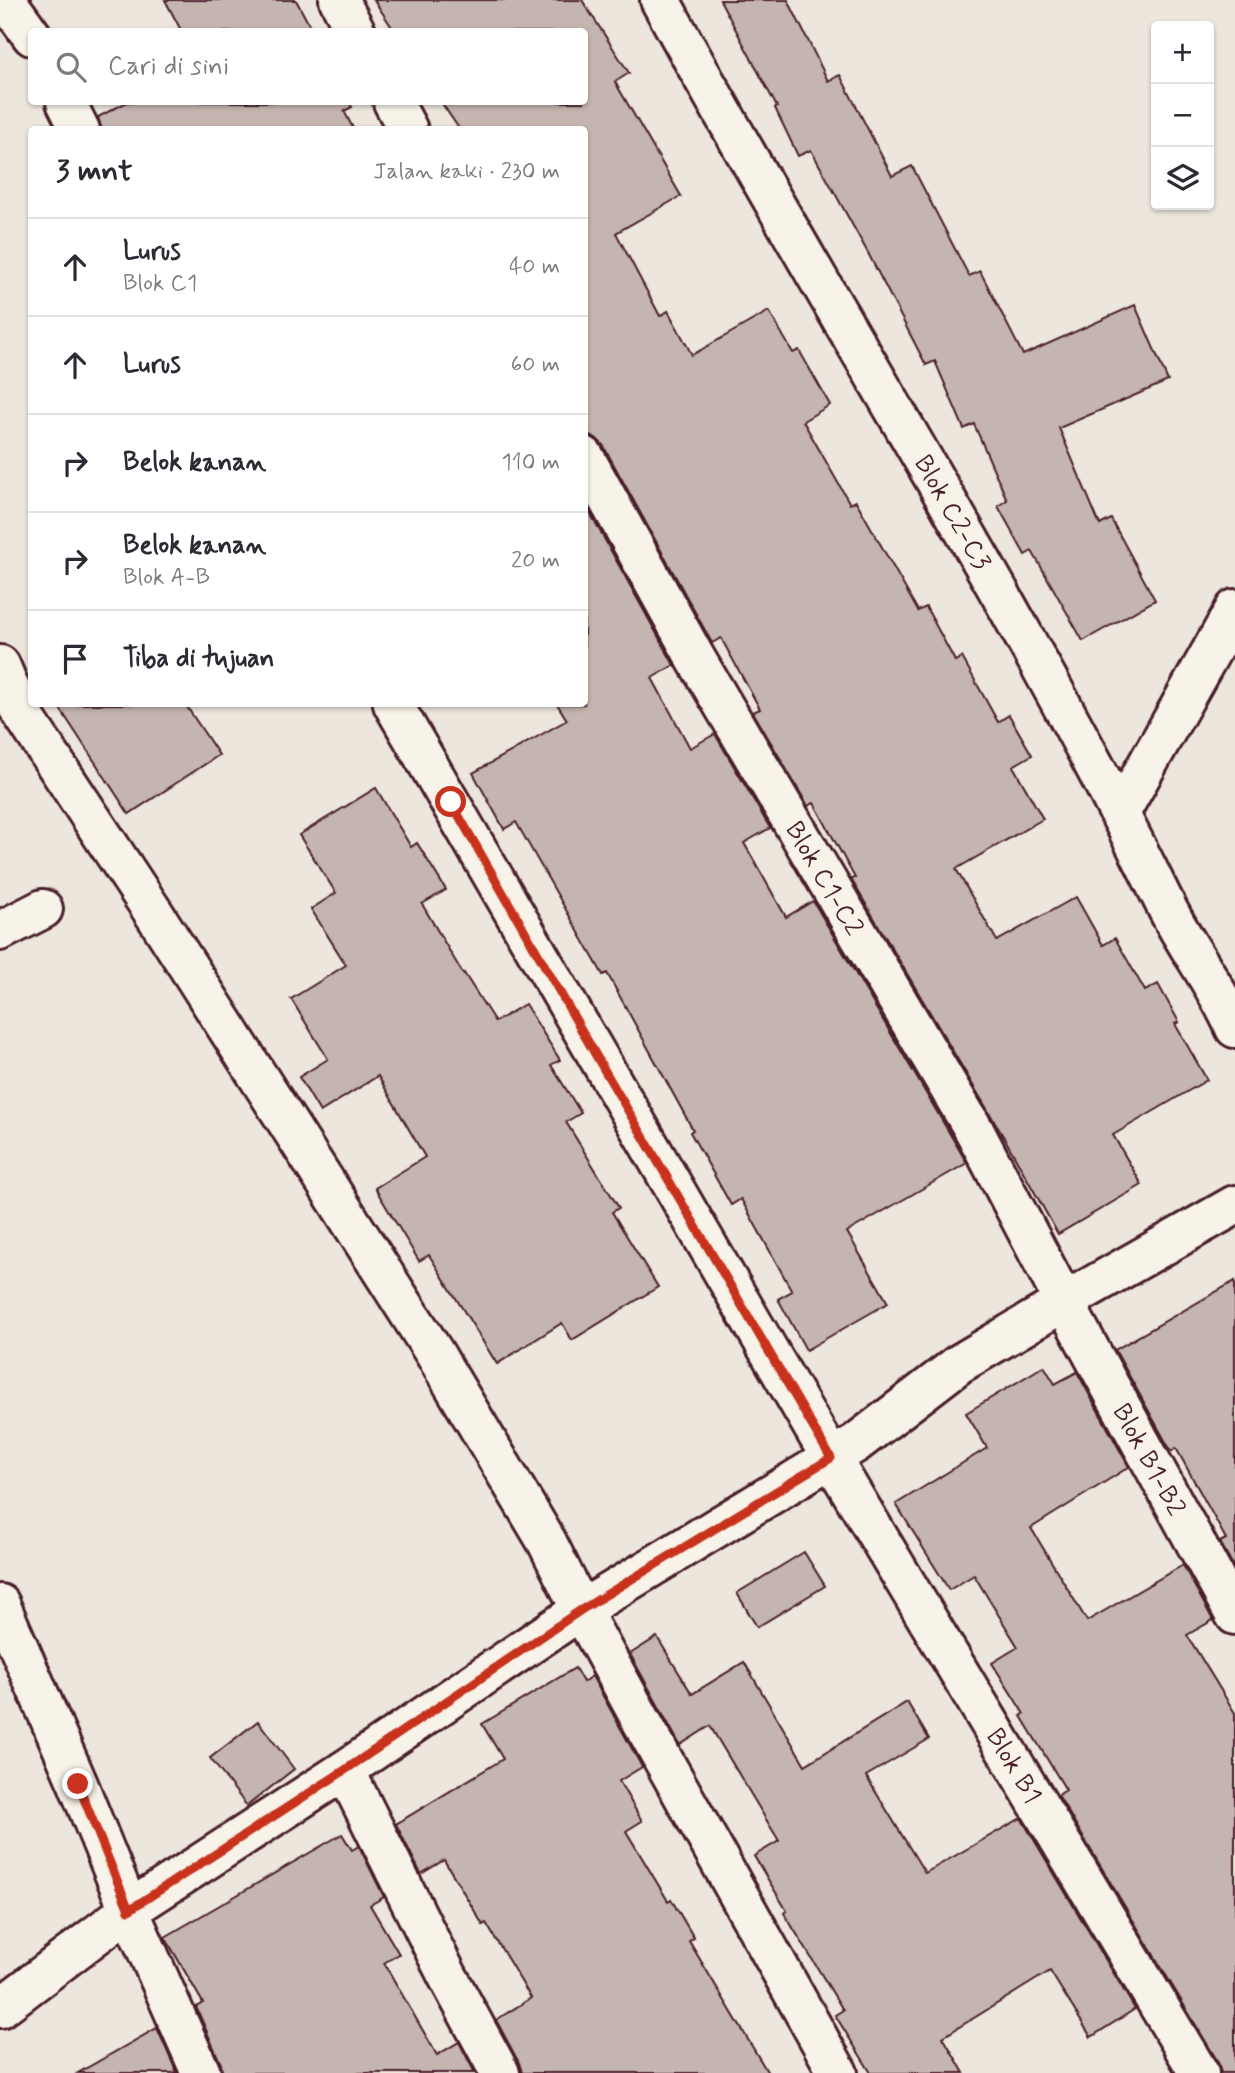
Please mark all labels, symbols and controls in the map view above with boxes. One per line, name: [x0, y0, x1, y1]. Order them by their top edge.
map controls: [1151, 21, 1214, 210]
button: +: [1151, 21, 1214, 84]
search box: [28, 28, 588, 105]
icon: search: [52, 48, 90, 86]
text: Cari di sini: [108, 50, 229, 84]
button: −: [1151, 84, 1214, 147]
button: layers: [1151, 147, 1214, 210]
text: 3 mnt: [56, 152, 132, 191]
text: Jalan kaki · 230 m: [373, 157, 560, 187]
text: Lurus: [123, 235, 181, 269]
icon: ahead: [56, 248, 94, 286]
text: 40 m: [509, 252, 560, 282]
text: Blok C1: [123, 269, 197, 299]
icon: ahead: [56, 346, 94, 384]
text: Lurus: [123, 348, 181, 382]
text: 60 m: [511, 350, 560, 380]
icon: right: [56, 444, 94, 482]
text: Belok kanan: [123, 446, 266, 480]
text: 110 m: [501, 448, 560, 478]
street label: Blok C2-C3: [905, 449, 998, 577]
text: Belok kanan: [123, 529, 266, 563]
icon: right: [56, 542, 94, 580]
text: 20 m: [511, 546, 560, 576]
text: Blok A-B: [123, 563, 210, 593]
icon: arrive: [56, 640, 94, 678]
text: Tiba di tujuan: [123, 642, 274, 676]
route start: [435, 786, 466, 817]
street label: Blok C1-C2: [777, 816, 870, 942]
street label: Blok B1-B2: [1104, 1398, 1193, 1522]
street label: Blok B1: [977, 1722, 1049, 1810]
route end: [62, 1768, 93, 1799]

